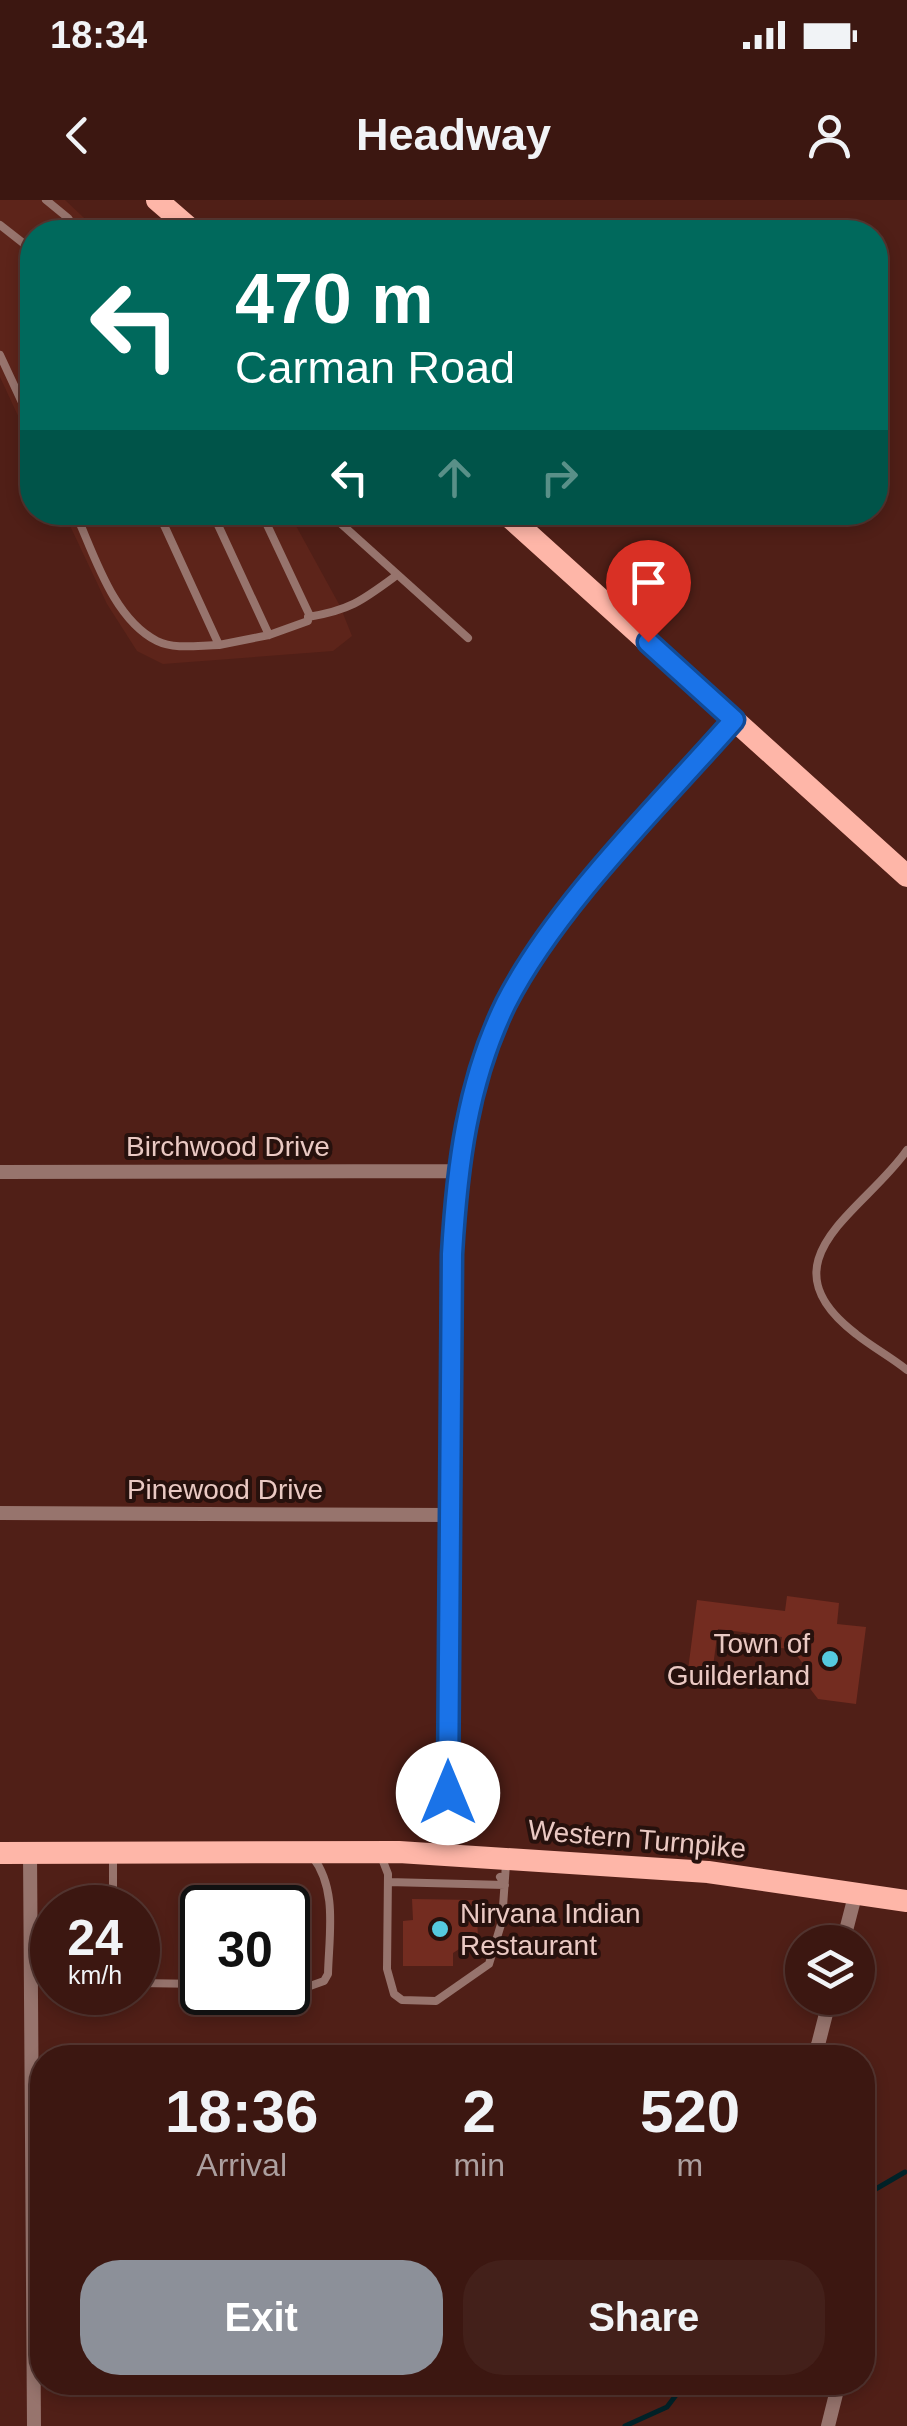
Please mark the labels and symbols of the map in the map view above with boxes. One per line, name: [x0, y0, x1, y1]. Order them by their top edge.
pin: [606, 540, 691, 643]
street label: Birchwood Drive: [126, 1131, 330, 1162]
street label: Pinewood Drive: [127, 1474, 323, 1505]
place label: Town of Guilderland: [667, 1628, 810, 1691]
marker: Town of Guilderland: [819, 1648, 841, 1670]
position arrow: [396, 1741, 500, 1845]
street label: Western Turnpike: [527, 1814, 747, 1864]
speed limit sign: 30: [180, 1885, 310, 2015]
place label: Nirvana Indian Restaurant: [460, 1898, 641, 1961]
marker: Nirvana Indian Restaurant: [429, 1918, 451, 1940]

